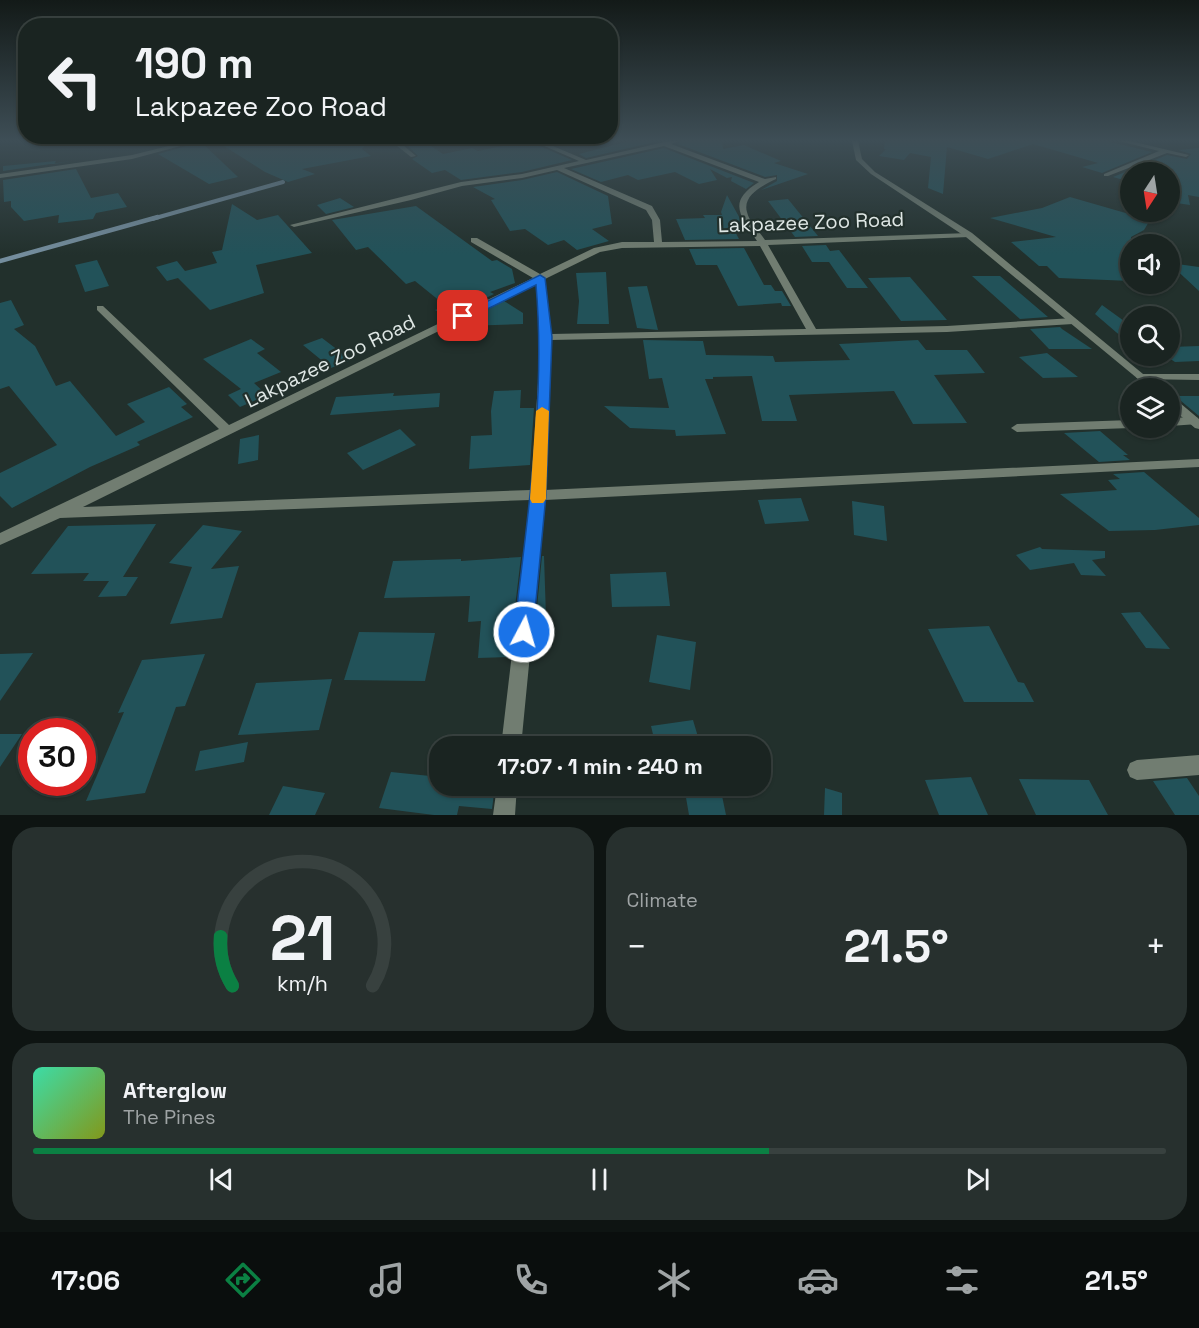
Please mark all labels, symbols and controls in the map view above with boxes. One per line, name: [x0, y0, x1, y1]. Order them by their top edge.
text: 190 m: [135, 37, 254, 90]
icon: left: [36, 42, 114, 120]
text: Lakpazee Zoo Road: [135, 89, 387, 124]
north arrow: [1120, 162, 1180, 222]
map controls: [1120, 162, 1180, 438]
street label: Lakpazee Zoo Road: [717, 206, 905, 238]
button: sound: [1120, 234, 1180, 294]
pin: [437, 290, 488, 341]
icon: arrive: [446, 299, 479, 332]
button: search: [1120, 306, 1180, 366]
street label: Lakpazee Zoo Road: [240, 308, 420, 414]
button: layers: [1120, 378, 1180, 438]
position arrow: [492, 600, 556, 664]
speed limit sign: 30: [18, 718, 96, 796]
text: 17:07 · 1 min · 240 m: [497, 752, 703, 780]
text: Climate: [627, 887, 698, 913]
text: 21: [270, 899, 335, 978]
text: 21.5°: [844, 918, 949, 975]
text: −: [627, 926, 647, 968]
text: +: [1146, 926, 1166, 968]
text: km/h: [277, 970, 328, 997]
text: Afterglow: [123, 1076, 227, 1104]
text: The Pines: [123, 1104, 216, 1130]
icon: previous: [205, 1163, 238, 1196]
icon: pause: [583, 1163, 616, 1196]
icon: next: [961, 1163, 994, 1196]
icon: directions: [222, 1259, 264, 1301]
icon: music: [366, 1259, 408, 1301]
icon: phone: [510, 1259, 552, 1301]
icon: climate: [653, 1259, 695, 1301]
icon: car: [797, 1259, 839, 1301]
icon: filters: [941, 1259, 983, 1301]
text: 17:06: [51, 1263, 120, 1298]
text: 21.5°: [1085, 1263, 1148, 1298]

